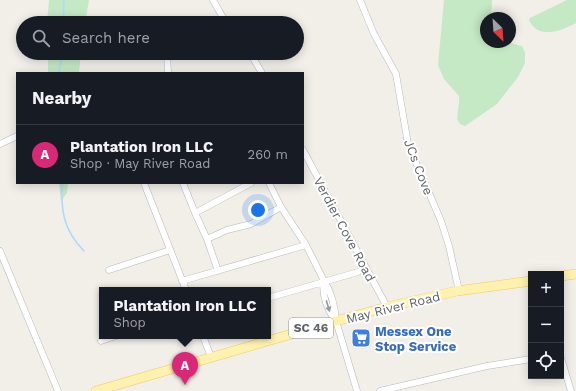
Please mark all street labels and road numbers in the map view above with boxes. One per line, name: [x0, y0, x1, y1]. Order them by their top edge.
street label: JCs Cove: [401, 137, 436, 197]
street label: Verdier Cove Road: [311, 174, 378, 284]
street label: May River Road: [345, 289, 442, 326]
road number: SC 46: [289, 318, 333, 338]

